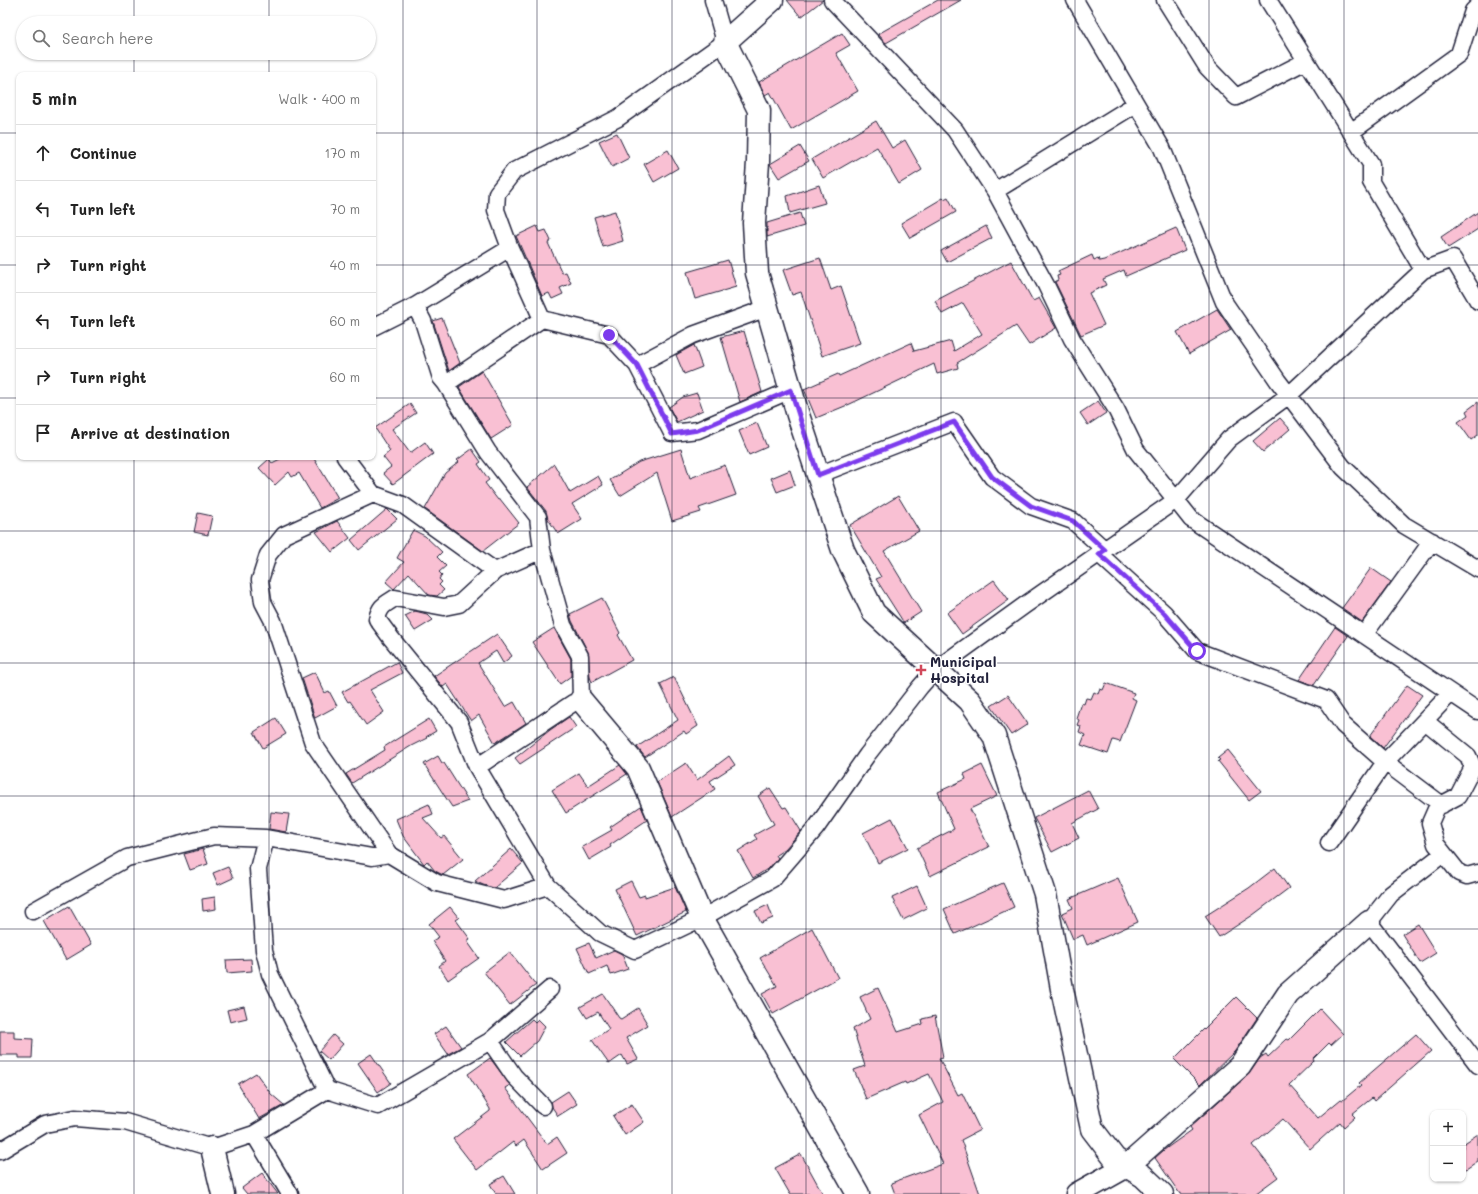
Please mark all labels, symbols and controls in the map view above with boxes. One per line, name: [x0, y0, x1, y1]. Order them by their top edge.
search box: [16, 16, 376, 60]
icon: search: [30, 27, 52, 49]
text: Search here: [62, 28, 153, 48]
text: 5 min: [32, 87, 77, 109]
text: Walk · 400 m: [278, 90, 360, 107]
icon: ahead: [32, 142, 54, 164]
text: Continue: [70, 143, 137, 163]
text: 170 m: [324, 144, 360, 161]
icon: left: [32, 198, 54, 220]
text: Turn left: [70, 199, 135, 219]
text: 70 m: [330, 200, 360, 217]
icon: right: [32, 254, 54, 276]
text: Turn right: [70, 255, 147, 275]
text: 40 m: [330, 256, 360, 273]
icon: left: [32, 310, 54, 332]
text: Turn left: [70, 311, 135, 331]
text: 60 m: [330, 312, 360, 329]
route end: [600, 326, 618, 344]
icon: right: [32, 366, 54, 388]
text: Turn right: [70, 367, 147, 387]
text: 60 m: [330, 368, 360, 385]
icon: arrive: [32, 422, 54, 444]
text: Arrive at destination: [70, 423, 230, 443]
route start: [1188, 642, 1206, 660]
place label: Municipal Hospital: [930, 652, 996, 687]
marker: Municipal Hospital: [915, 664, 927, 676]
map controls: [1430, 1110, 1466, 1182]
button: +: [1430, 1110, 1466, 1146]
button: −: [1430, 1146, 1466, 1182]

